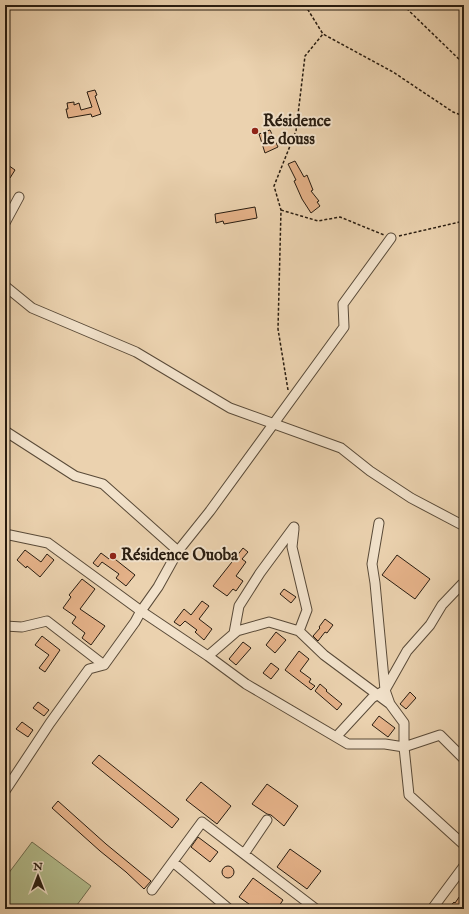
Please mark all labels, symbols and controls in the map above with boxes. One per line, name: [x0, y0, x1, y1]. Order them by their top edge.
place label: Résidence le douss: [262, 112, 332, 150]
marker: Résidence le douss: [250, 126, 260, 136]
place label: Résidence Ouoba: [121, 546, 239, 566]
marker: Résidence Ouoba: [108, 551, 118, 561]
north arrow: [18, 856, 58, 896]
text: N: [32, 860, 43, 874]

